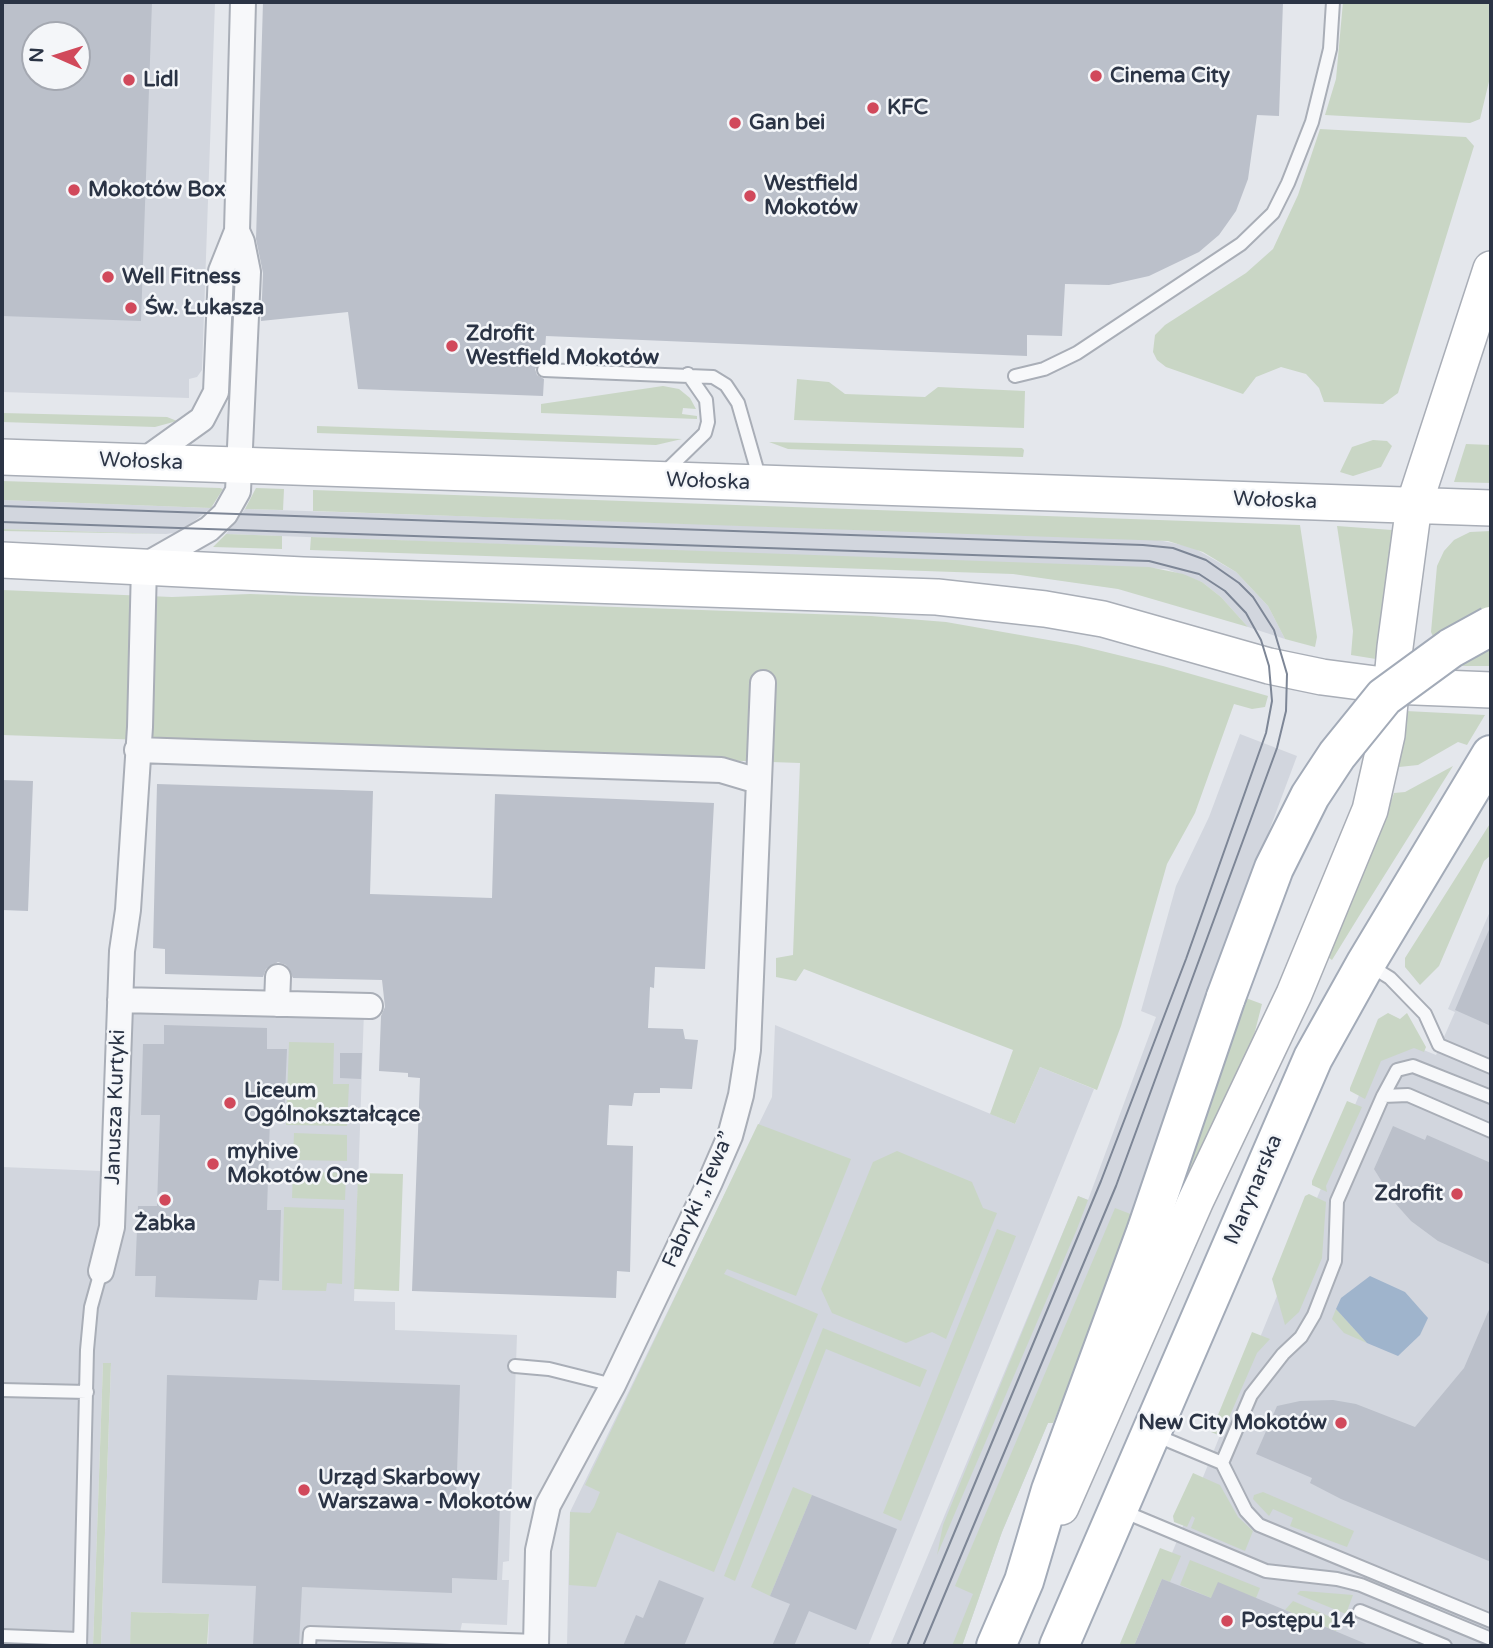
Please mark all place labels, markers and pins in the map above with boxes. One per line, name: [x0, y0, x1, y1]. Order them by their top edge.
place label: Cinema City: [1110, 63, 1230, 89]
place label: Lidl: [143, 67, 179, 93]
marker: Cinema City: [1088, 68, 1104, 84]
marker: Lidl: [121, 72, 137, 88]
place label: KFC: [887, 95, 928, 121]
marker: KFC: [865, 100, 881, 116]
place label: Gan bei: [749, 110, 825, 136]
marker: Gan bei: [727, 115, 743, 131]
place label: Westfield Mokotów: [764, 171, 858, 221]
place label: Mokotów Box: [88, 177, 226, 203]
marker: Mokotów Box: [66, 182, 82, 198]
marker: Westfield Mokotów: [742, 188, 758, 204]
place label: Well Fitness: [122, 264, 241, 290]
marker: Well Fitness: [100, 269, 116, 285]
place label: Św. Łukasza: [145, 295, 264, 321]
marker: Św. Łukasza: [123, 300, 139, 316]
place label: Zdrofit Westfield Mokotów: [466, 321, 659, 371]
marker: Zdrofit Westfield Mokotów: [444, 338, 460, 354]
place label: Liceum Ogólnokształcące: [244, 1078, 420, 1128]
marker: Liceum Ogólnokształcące: [222, 1095, 238, 1111]
place label: myhive Mokotów One: [227, 1139, 368, 1189]
marker: myhive Mokotów One: [205, 1156, 221, 1172]
place label: Zdrofit: [1375, 1181, 1443, 1207]
marker: Zdrofit: [1449, 1186, 1465, 1202]
marker: Żabka: [157, 1192, 173, 1208]
place label: Żabka: [134, 1211, 196, 1237]
place label: New City Mokotów: [1138, 1410, 1327, 1436]
marker: New City Mokotów: [1333, 1415, 1349, 1431]
place label: Urząd Skarbowy Warszawa - Mokotów: [318, 1465, 532, 1515]
marker: Urząd Skarbowy Warszawa - Mokotów: [296, 1482, 312, 1498]
place label: Postępu 14: [1241, 1608, 1355, 1634]
marker: Postępu 14: [1219, 1613, 1235, 1629]

